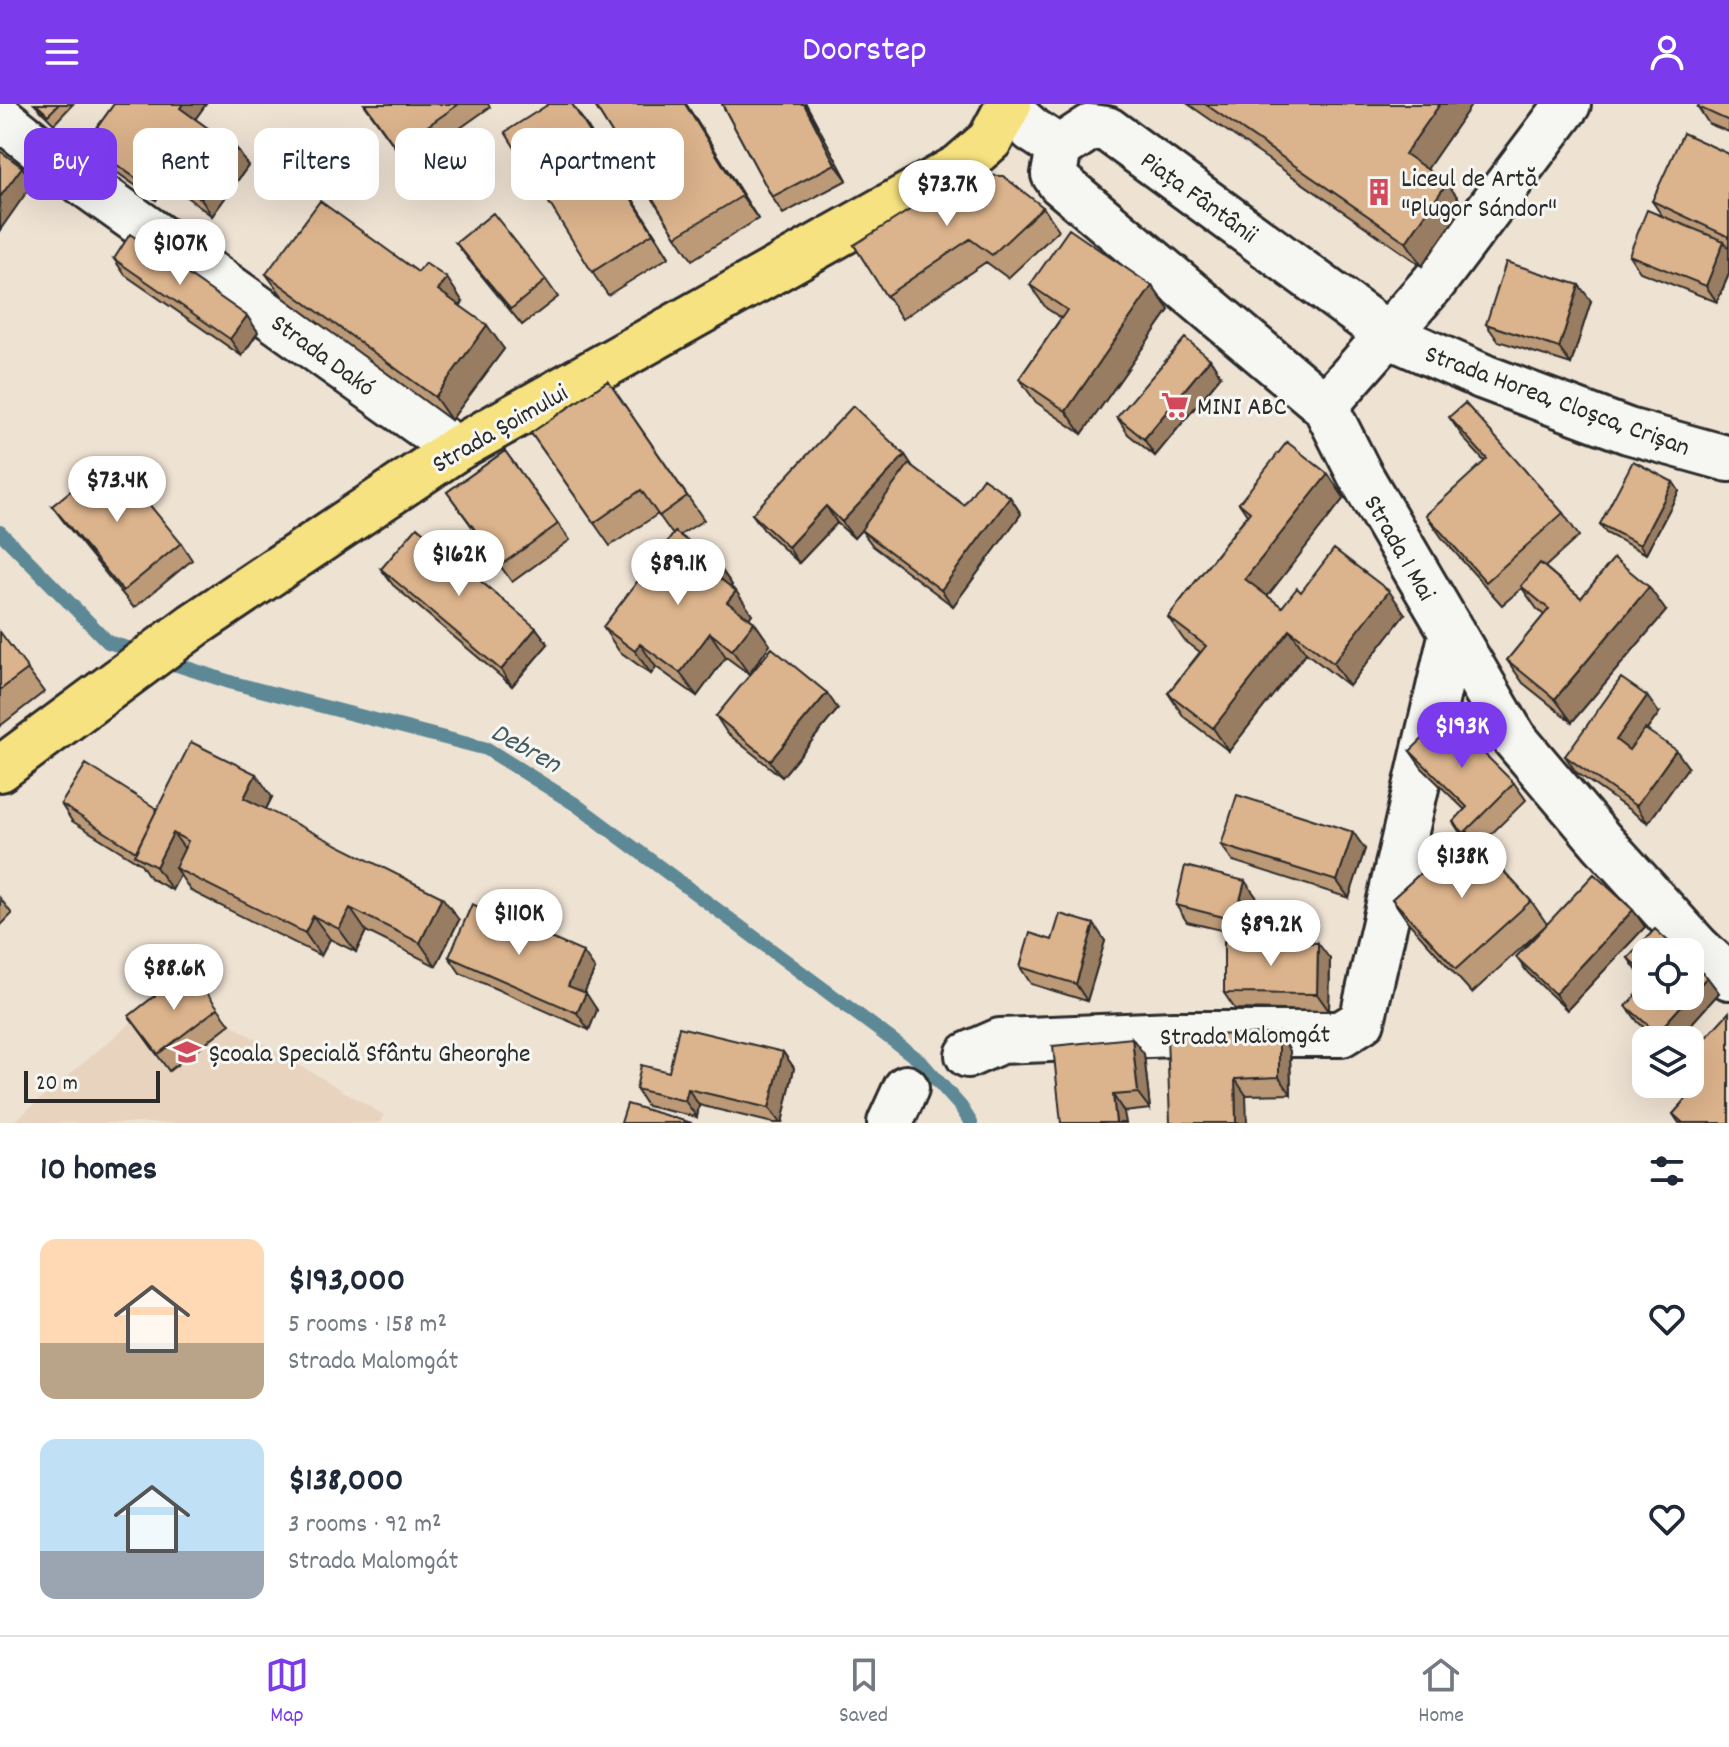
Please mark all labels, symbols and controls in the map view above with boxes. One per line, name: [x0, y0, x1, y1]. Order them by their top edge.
text: Doorstep: [802, 26, 927, 78]
icon: menu: [40, 30, 84, 74]
icon: person: [1645, 30, 1689, 74]
chip: Buy: [24, 128, 117, 200]
chip: Rent: [133, 128, 238, 200]
chip: Filters: [254, 128, 379, 200]
chip: New: [395, 128, 495, 200]
chip: Apartment: [511, 128, 684, 200]
street label: Piața Fântânii: [1132, 144, 1264, 254]
pin: $73.7K: [882, 160, 1012, 228]
place label: Liceul de Artă "Plugor Sándor": [1401, 162, 1557, 229]
text: $73.7K: [917, 167, 977, 204]
building icon: Liceul de Artă "Plugor Sándor": [1364, 177, 1394, 207]
pin: $107K: [124, 219, 236, 287]
text: $107K: [152, 226, 208, 263]
street label: Strada Dakó: [262, 306, 382, 407]
street label: Strada Horea, Cloșca, Crișan: [1419, 337, 1695, 468]
street label: Strada Șoimului: [426, 376, 576, 484]
supermarket icon: MINI ABC: [1160, 390, 1190, 420]
place label: MINI ABC: [1197, 390, 1287, 427]
pin: $73.4K: [52, 456, 182, 524]
text: $73.4K: [86, 463, 148, 500]
street label: Strada 1 Mai: [1353, 489, 1443, 609]
pin: $162K: [403, 530, 515, 598]
text: $162K: [432, 537, 487, 574]
pin: $89.1K: [613, 539, 743, 607]
text: $89.1K: [649, 546, 707, 583]
pin: $193K: [1406, 702, 1518, 770]
text: $193K: [1435, 709, 1489, 746]
water label: Debren: [482, 715, 568, 786]
pin: $138K: [1406, 832, 1518, 900]
text: $138K: [1436, 839, 1488, 876]
pin: $110K: [463, 889, 575, 957]
text: $110K: [494, 896, 544, 933]
pin: $89.2K: [1206, 900, 1336, 968]
text: $89.2K: [1239, 907, 1303, 944]
map controls: [1632, 938, 1704, 1098]
button: locate: [1632, 938, 1704, 1010]
pin: $88.6K: [109, 944, 239, 1012]
text: $88.6K: [142, 951, 206, 988]
street label: Strada Malomgát: [1160, 1018, 1331, 1057]
button: layers: [1632, 1026, 1704, 1098]
school or university icon: Școala Specială Sfântu Gheorghe: [172, 1037, 202, 1067]
place label: Școala Specială Sfântu Gheorghe: [209, 1037, 530, 1074]
scale bar: [24, 1067, 160, 1103]
text: 20 m: [36, 1069, 78, 1100]
text: 10 homes: [40, 1147, 157, 1196]
icon: filters: [1645, 1149, 1689, 1193]
text: $193,000: [288, 1258, 405, 1307]
icon: home: [104, 1271, 200, 1367]
icon: heart: [1645, 1297, 1689, 1341]
text: 5 rooms · 158 m²: [288, 1307, 447, 1344]
text: Strada Malomgát: [288, 1344, 458, 1381]
text: $138,000: [288, 1458, 403, 1507]
icon: home: [104, 1471, 200, 1567]
icon: heart: [1645, 1497, 1689, 1541]
text: 3 rooms · 92 m²: [288, 1507, 442, 1544]
text: Strada Malomgát: [288, 1544, 458, 1581]
tab: Map: [265, 1653, 309, 1732]
tab: Saved: [839, 1653, 888, 1732]
tab: Home: [1418, 1653, 1464, 1732]

